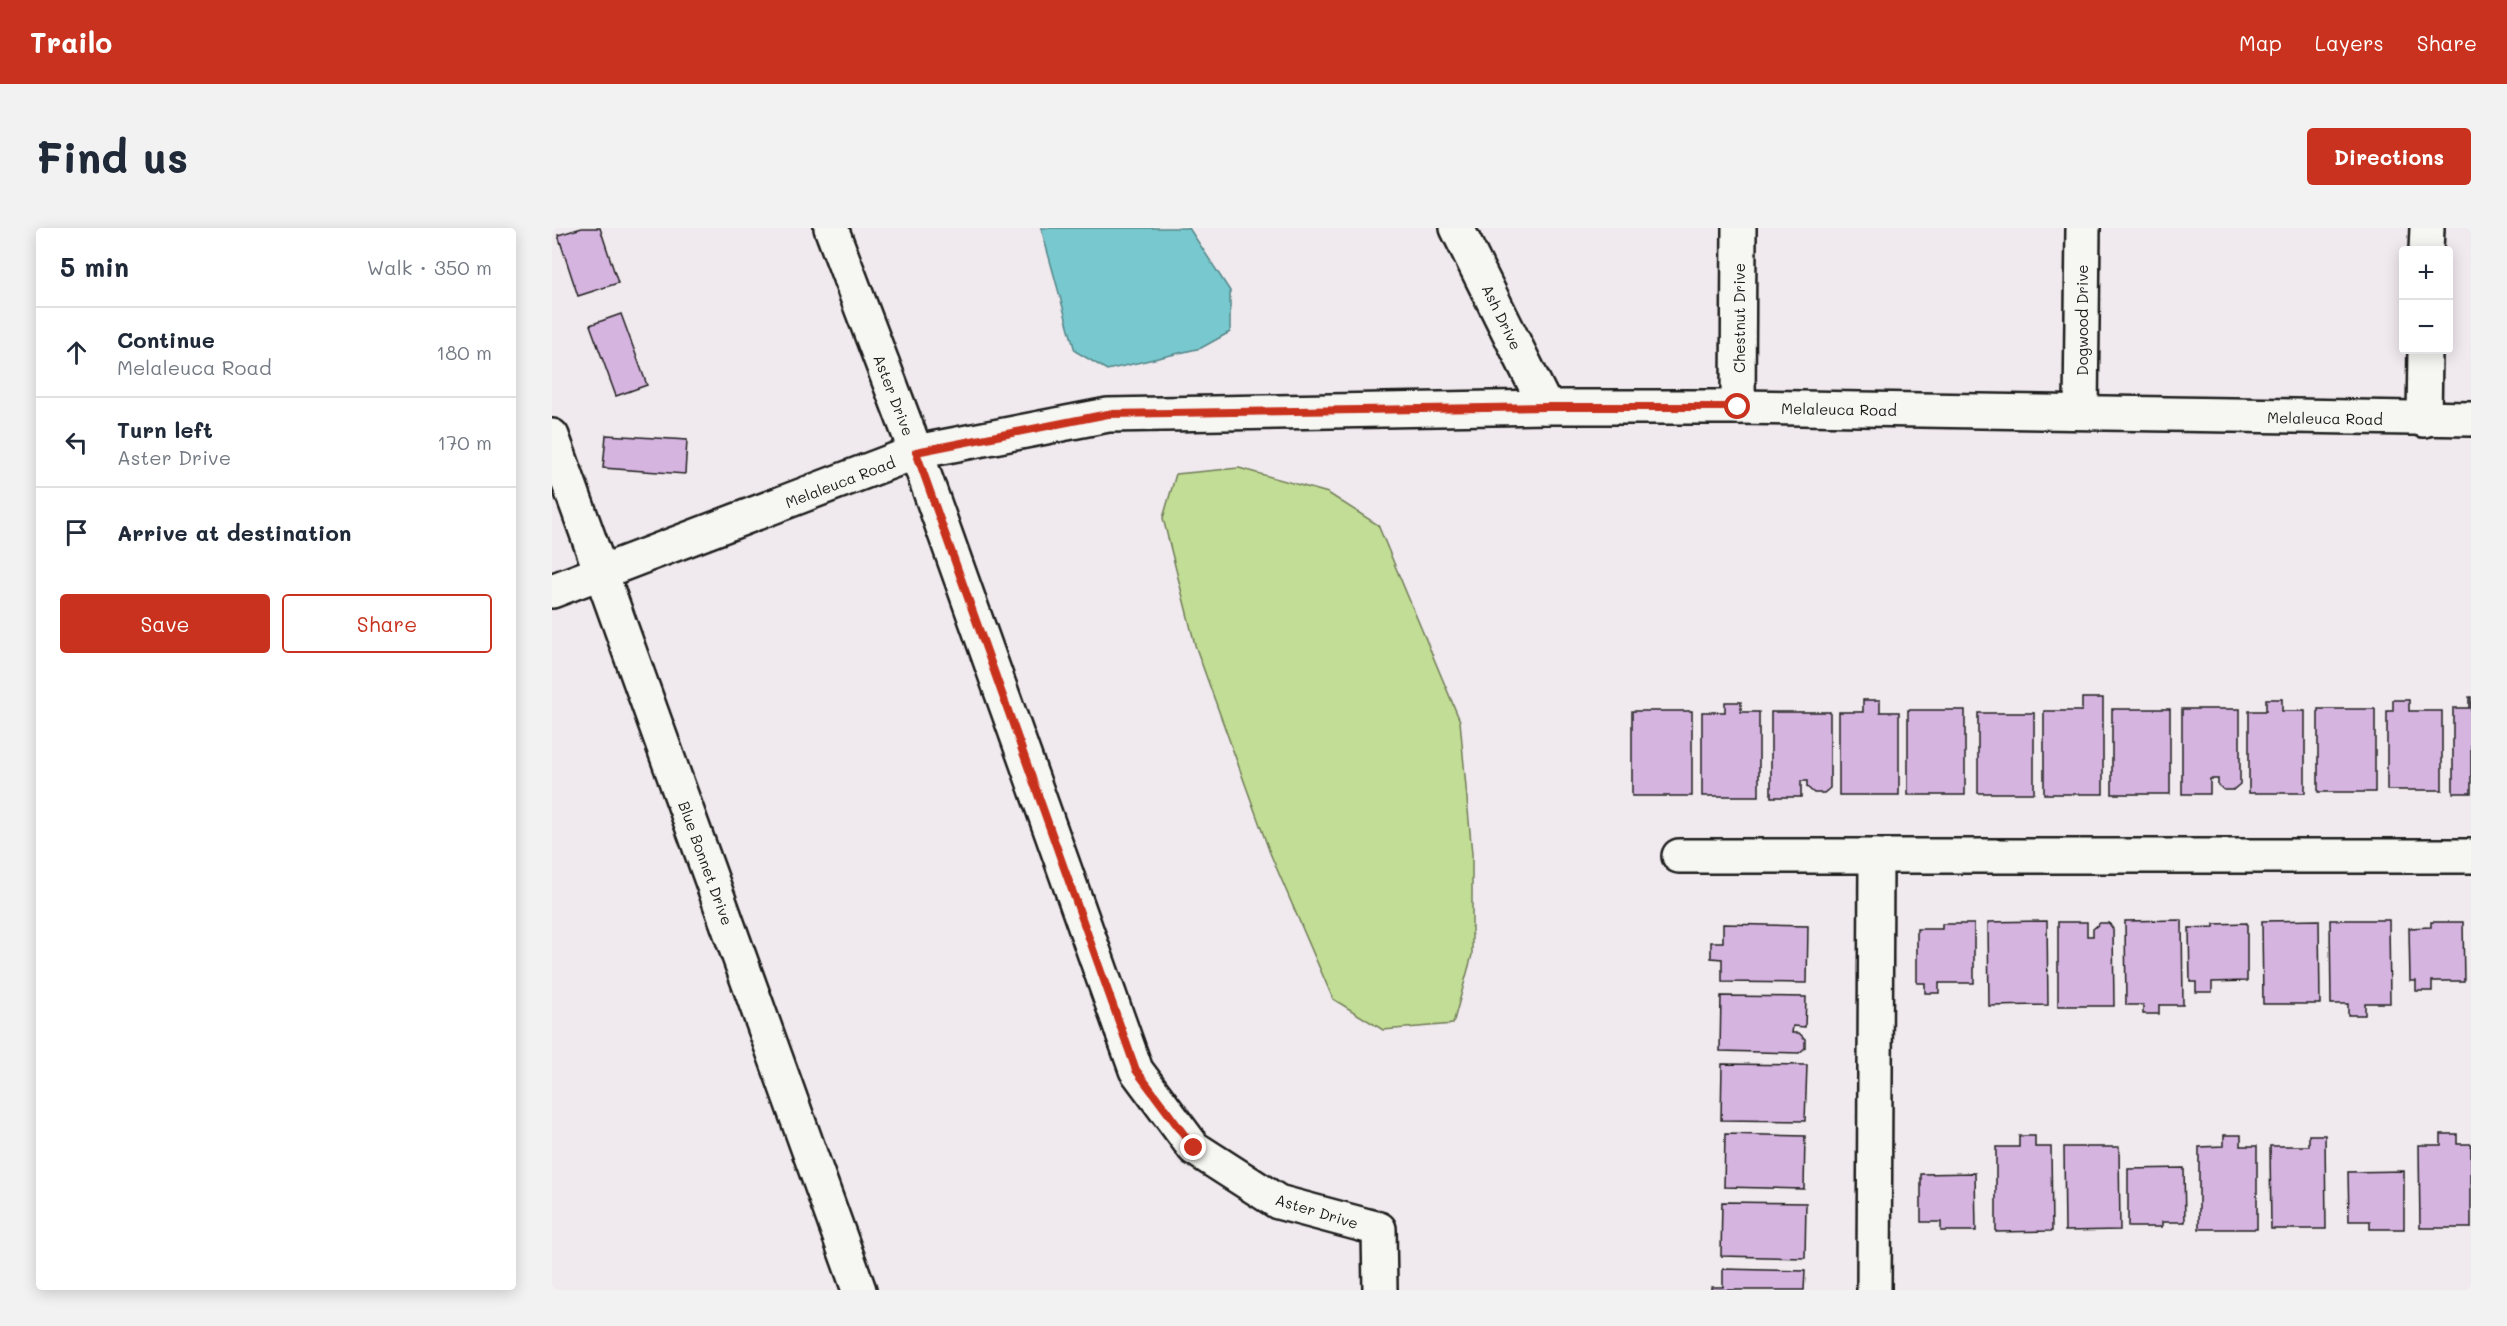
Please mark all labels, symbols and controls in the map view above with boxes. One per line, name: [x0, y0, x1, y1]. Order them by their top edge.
text: Trailo: [30, 24, 112, 60]
text: Map: [2239, 29, 2282, 56]
text: Layers: [2315, 29, 2384, 56]
text: Share: [2417, 29, 2477, 56]
button: Directions: [2307, 128, 2471, 185]
text: Find us: [36, 129, 188, 184]
map controls: [2399, 246, 2453, 354]
button: +: [2399, 246, 2453, 300]
text: 5 min: [60, 250, 129, 284]
text: Walk · 350 m: [367, 254, 492, 280]
street label: Chestnut Drive: [1729, 263, 1749, 373]
street label: Dogwood Drive: [2072, 264, 2092, 376]
street label: Ash Drive: [1478, 281, 1526, 353]
button: −: [2399, 300, 2453, 354]
text: Continue: [117, 325, 215, 354]
icon: ahead: [60, 336, 93, 369]
text: 180 m: [436, 339, 492, 365]
street label: Aster Drive: [869, 351, 919, 439]
text: Melaleuca Road: [117, 354, 272, 380]
route start: [1724, 393, 1750, 419]
street label: Melaleuca Road: [1781, 398, 1897, 420]
street label: Melaleuca Road: [2267, 407, 2383, 429]
text: Turn left: [117, 415, 213, 444]
icon: left: [60, 426, 93, 459]
text: 170 m: [437, 429, 492, 455]
text: Aster Drive: [117, 444, 231, 470]
street label: Melaleuca Road: [782, 452, 898, 512]
icon: arrive: [60, 516, 93, 549]
text: Arrive at destination: [117, 518, 352, 547]
button: Save: [60, 594, 270, 653]
button: Share: [282, 594, 492, 653]
street label: Blue Bonnet Drive: [674, 798, 738, 928]
route end: [1180, 1134, 1206, 1160]
street label: Aster Drive: [1273, 1189, 1361, 1233]

